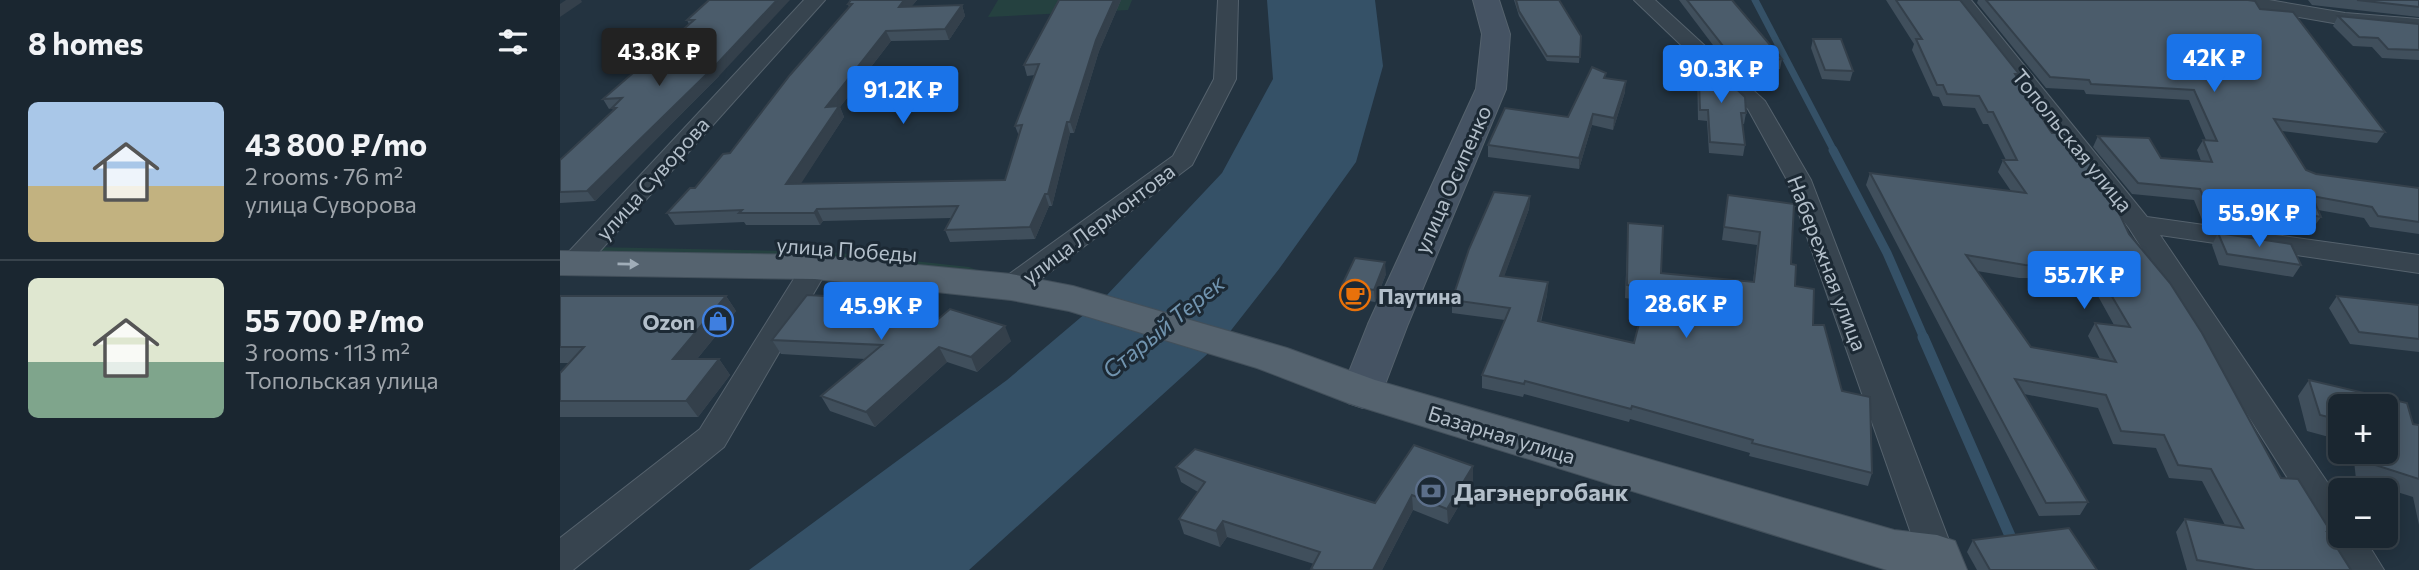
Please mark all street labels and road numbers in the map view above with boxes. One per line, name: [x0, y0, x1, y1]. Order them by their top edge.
street label: Топольская улица: [2008, 63, 2138, 217]
street label: улица Осипенко: [1408, 101, 1496, 257]
street label: улица Суворова: [590, 111, 714, 245]
street label: улица Лермонтова: [1017, 158, 1179, 288]
street label: Набережная улица: [1783, 172, 1873, 354]
street label: улица Победы: [776, 232, 918, 266]
street label: Базарная улица: [1425, 400, 1579, 468]

